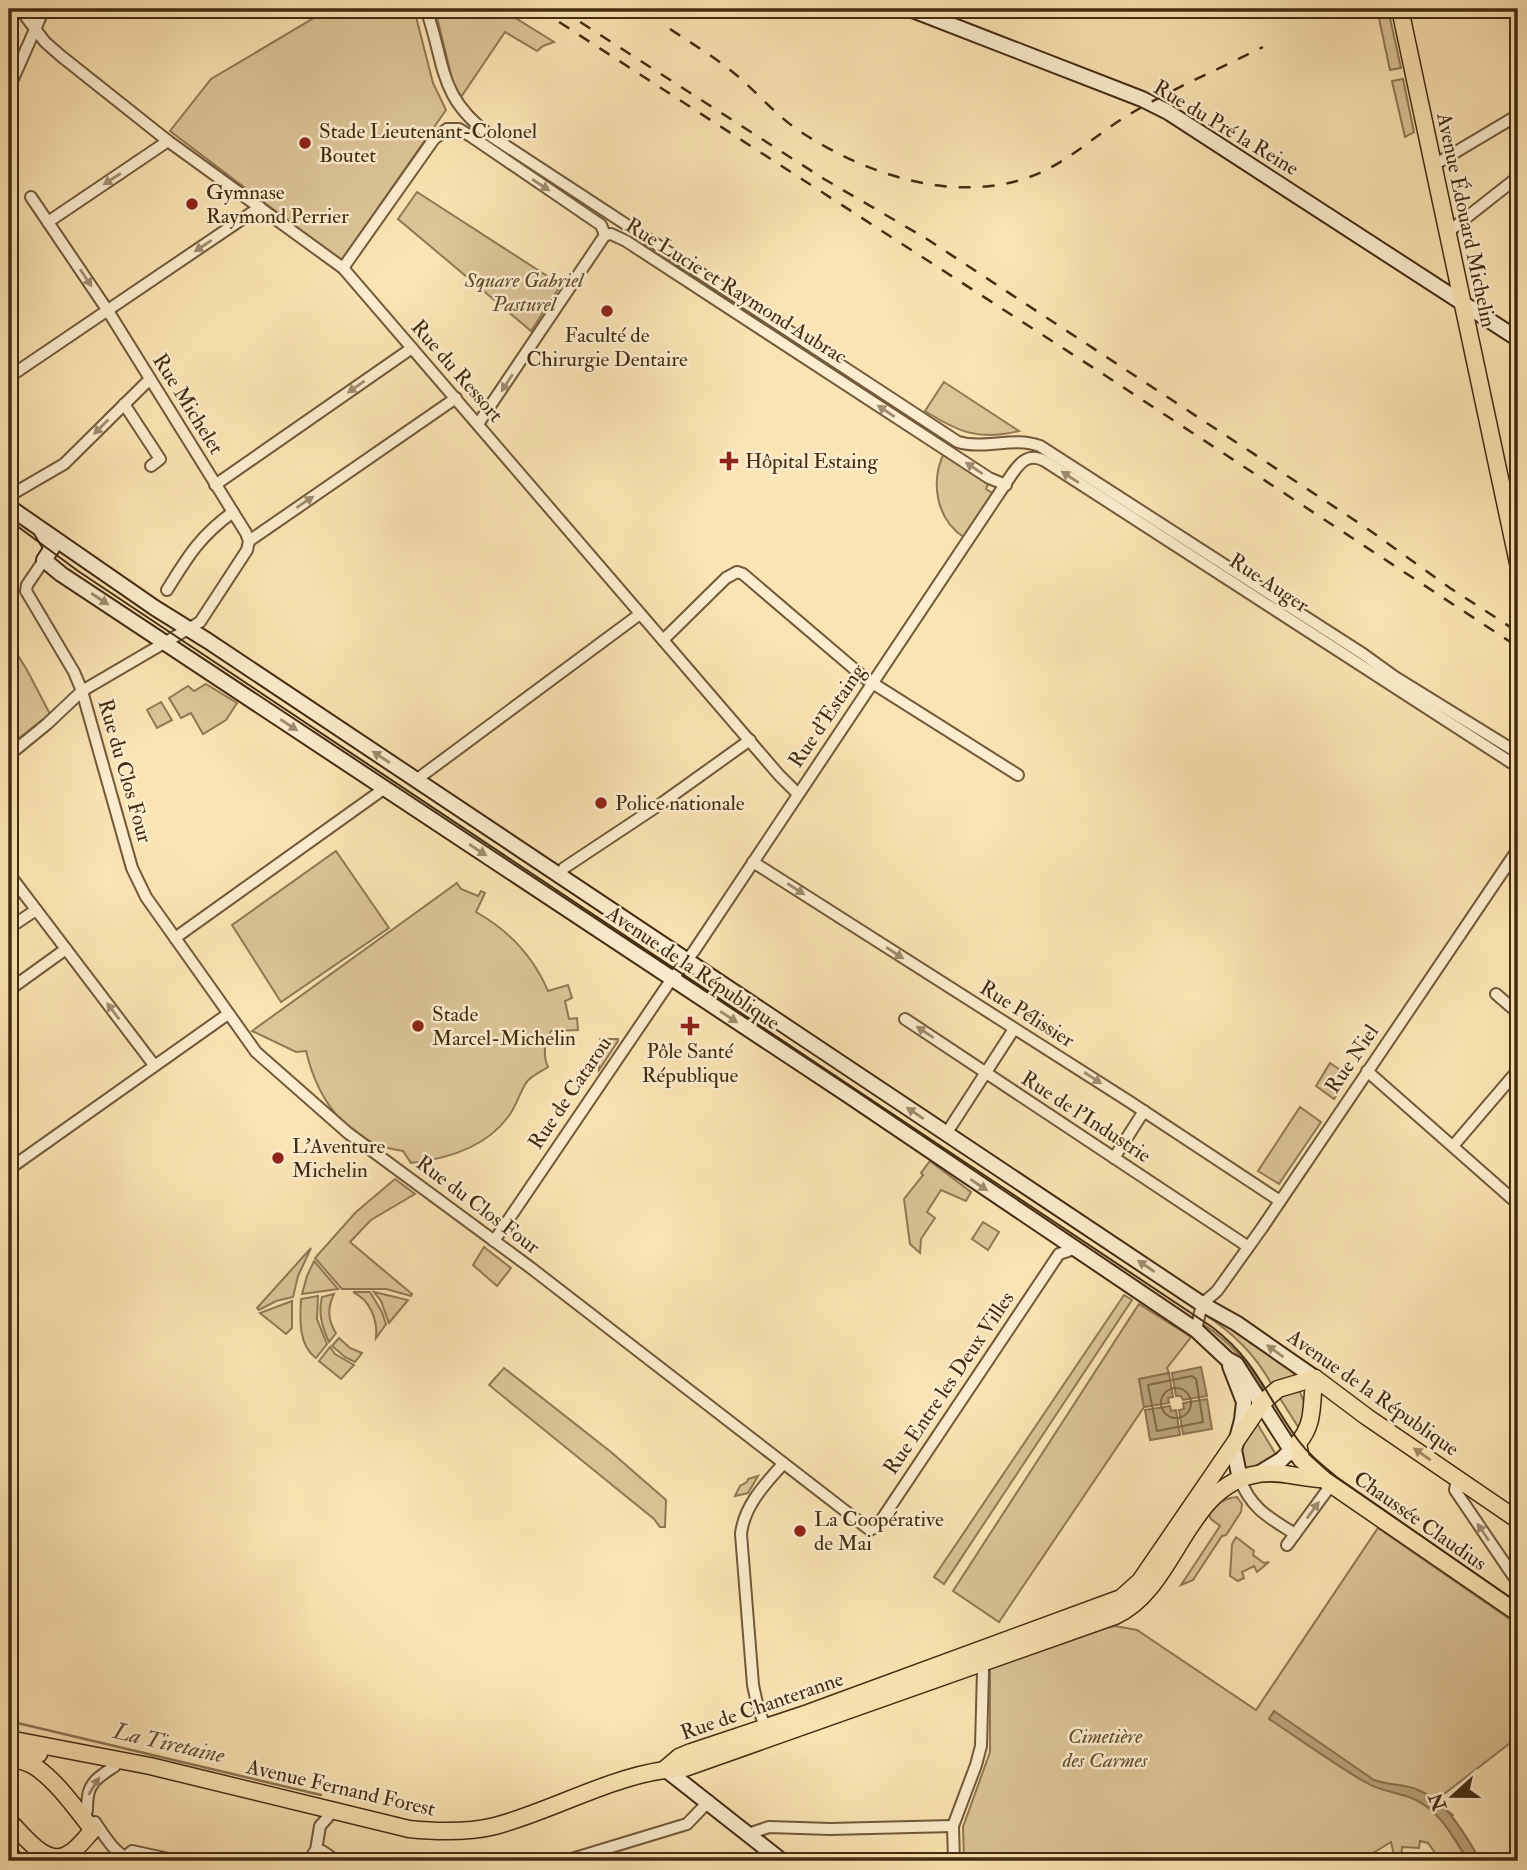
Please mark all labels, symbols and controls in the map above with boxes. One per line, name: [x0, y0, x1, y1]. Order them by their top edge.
street label: Rue du Pré la Reine: [1148, 74, 1304, 182]
street label: Avenue Édouard Michelin: [1430, 109, 1502, 330]
place label: Stade Lieutenant-Colonel Boutet: [319, 118, 538, 169]
marker: Stade Lieutenant-Colonel Boutet: [297, 135, 313, 151]
one-way arrow: [102, 172, 121, 185]
one-way arrow: [531, 178, 550, 191]
place label: Gymnase Raymond Perrier: [206, 179, 349, 230]
marker: Gymnase Raymond Perrier: [184, 196, 200, 212]
street label: Rue Lucie et Raymond Aubrac: [620, 212, 852, 371]
one-way arrow: [194, 239, 212, 253]
park label: Square Gabriel Pasturel: [464, 267, 585, 318]
one-way arrow: [79, 268, 92, 288]
marker: Faculté de Chirurgie Dentaire: [599, 303, 615, 319]
street label: Rue du Ressort: [405, 314, 509, 428]
place label: Faculté de Chirurgie Dentaire: [526, 322, 688, 373]
street label: Rue Michelet: [146, 349, 230, 460]
one-way arrow: [500, 373, 513, 393]
one-way arrow: [347, 380, 365, 394]
one-way arrow: [877, 404, 896, 417]
one-way arrow: [93, 418, 110, 435]
place label: Hôpital Estaing: [745, 448, 878, 475]
marker: Hôpital Estaing: [719, 451, 739, 471]
one-way arrow: [965, 461, 983, 475]
one-way arrow: [1061, 470, 1079, 484]
one-way arrow: [296, 495, 314, 509]
street label: Rue Auger: [1224, 547, 1314, 619]
one-way arrow: [90, 592, 109, 605]
street label: Rue d'Estaing: [783, 659, 872, 773]
street label: Rue du Clos Four: [92, 696, 158, 846]
one-way arrow: [279, 718, 298, 731]
one-way arrow: [372, 750, 390, 764]
place label: Police nationale: [615, 790, 745, 817]
marker: Police nationale: [593, 795, 609, 811]
one-way arrow: [469, 844, 488, 857]
one-way arrow: [786, 882, 805, 895]
street label: Avenue de la République: [600, 899, 785, 1036]
one-way arrow: [886, 946, 905, 959]
street label: Rue Pélissier: [975, 974, 1080, 1054]
one-way arrow: [106, 1001, 120, 1020]
place label: Stade Marcel-Michelin: [432, 1001, 576, 1052]
one-way arrow: [719, 1011, 738, 1024]
marker: Pôle Santé République: [680, 1016, 700, 1036]
marker: Stade Marcel-Michelin: [410, 1018, 426, 1034]
street label: Rue Niel: [1319, 1019, 1385, 1099]
one-way arrow: [916, 1025, 934, 1039]
street label: Rue de Catarou: [522, 1031, 618, 1155]
place label: Pôle Santé République: [642, 1038, 739, 1089]
street label: Rue de l'Industrie: [1016, 1065, 1156, 1169]
one-way arrow: [1083, 1072, 1103, 1085]
one-way arrow: [906, 1106, 924, 1120]
place label: L'Aventure Michelin: [292, 1133, 386, 1184]
marker: L'Aventure Michelin: [270, 1150, 286, 1166]
street label: Rue du Clos Four: [411, 1150, 546, 1261]
one-way arrow: [969, 1178, 988, 1191]
one-way arrow: [1136, 1259, 1155, 1272]
street label: Rue Entre les Deux Villes: [877, 1286, 1021, 1480]
street label: Avenue de la République: [1281, 1323, 1464, 1463]
one-way arrow: [1266, 1344, 1284, 1358]
one-way arrow: [1413, 1447, 1431, 1461]
street label: Chaussée Claudius: [1348, 1465, 1492, 1577]
one-way arrow: [1306, 1501, 1320, 1519]
place label: La Coopérative de Mai: [814, 1506, 944, 1557]
marker: La Coopérative de Mai: [792, 1523, 808, 1539]
one-way arrow: [1476, 1523, 1490, 1541]
street label: Rue de Chanteranne: [677, 1665, 847, 1747]
water label: La Tiretaine: [110, 1716, 228, 1770]
park label: Cimetière des Carmes: [1062, 1723, 1148, 1774]
street label: Avenue Fernand Forest: [243, 1753, 438, 1823]
north arrow: [1418, 1762, 1488, 1832]
one-way arrow: [87, 1776, 100, 1796]
text: N: [1423, 1789, 1453, 1815]

